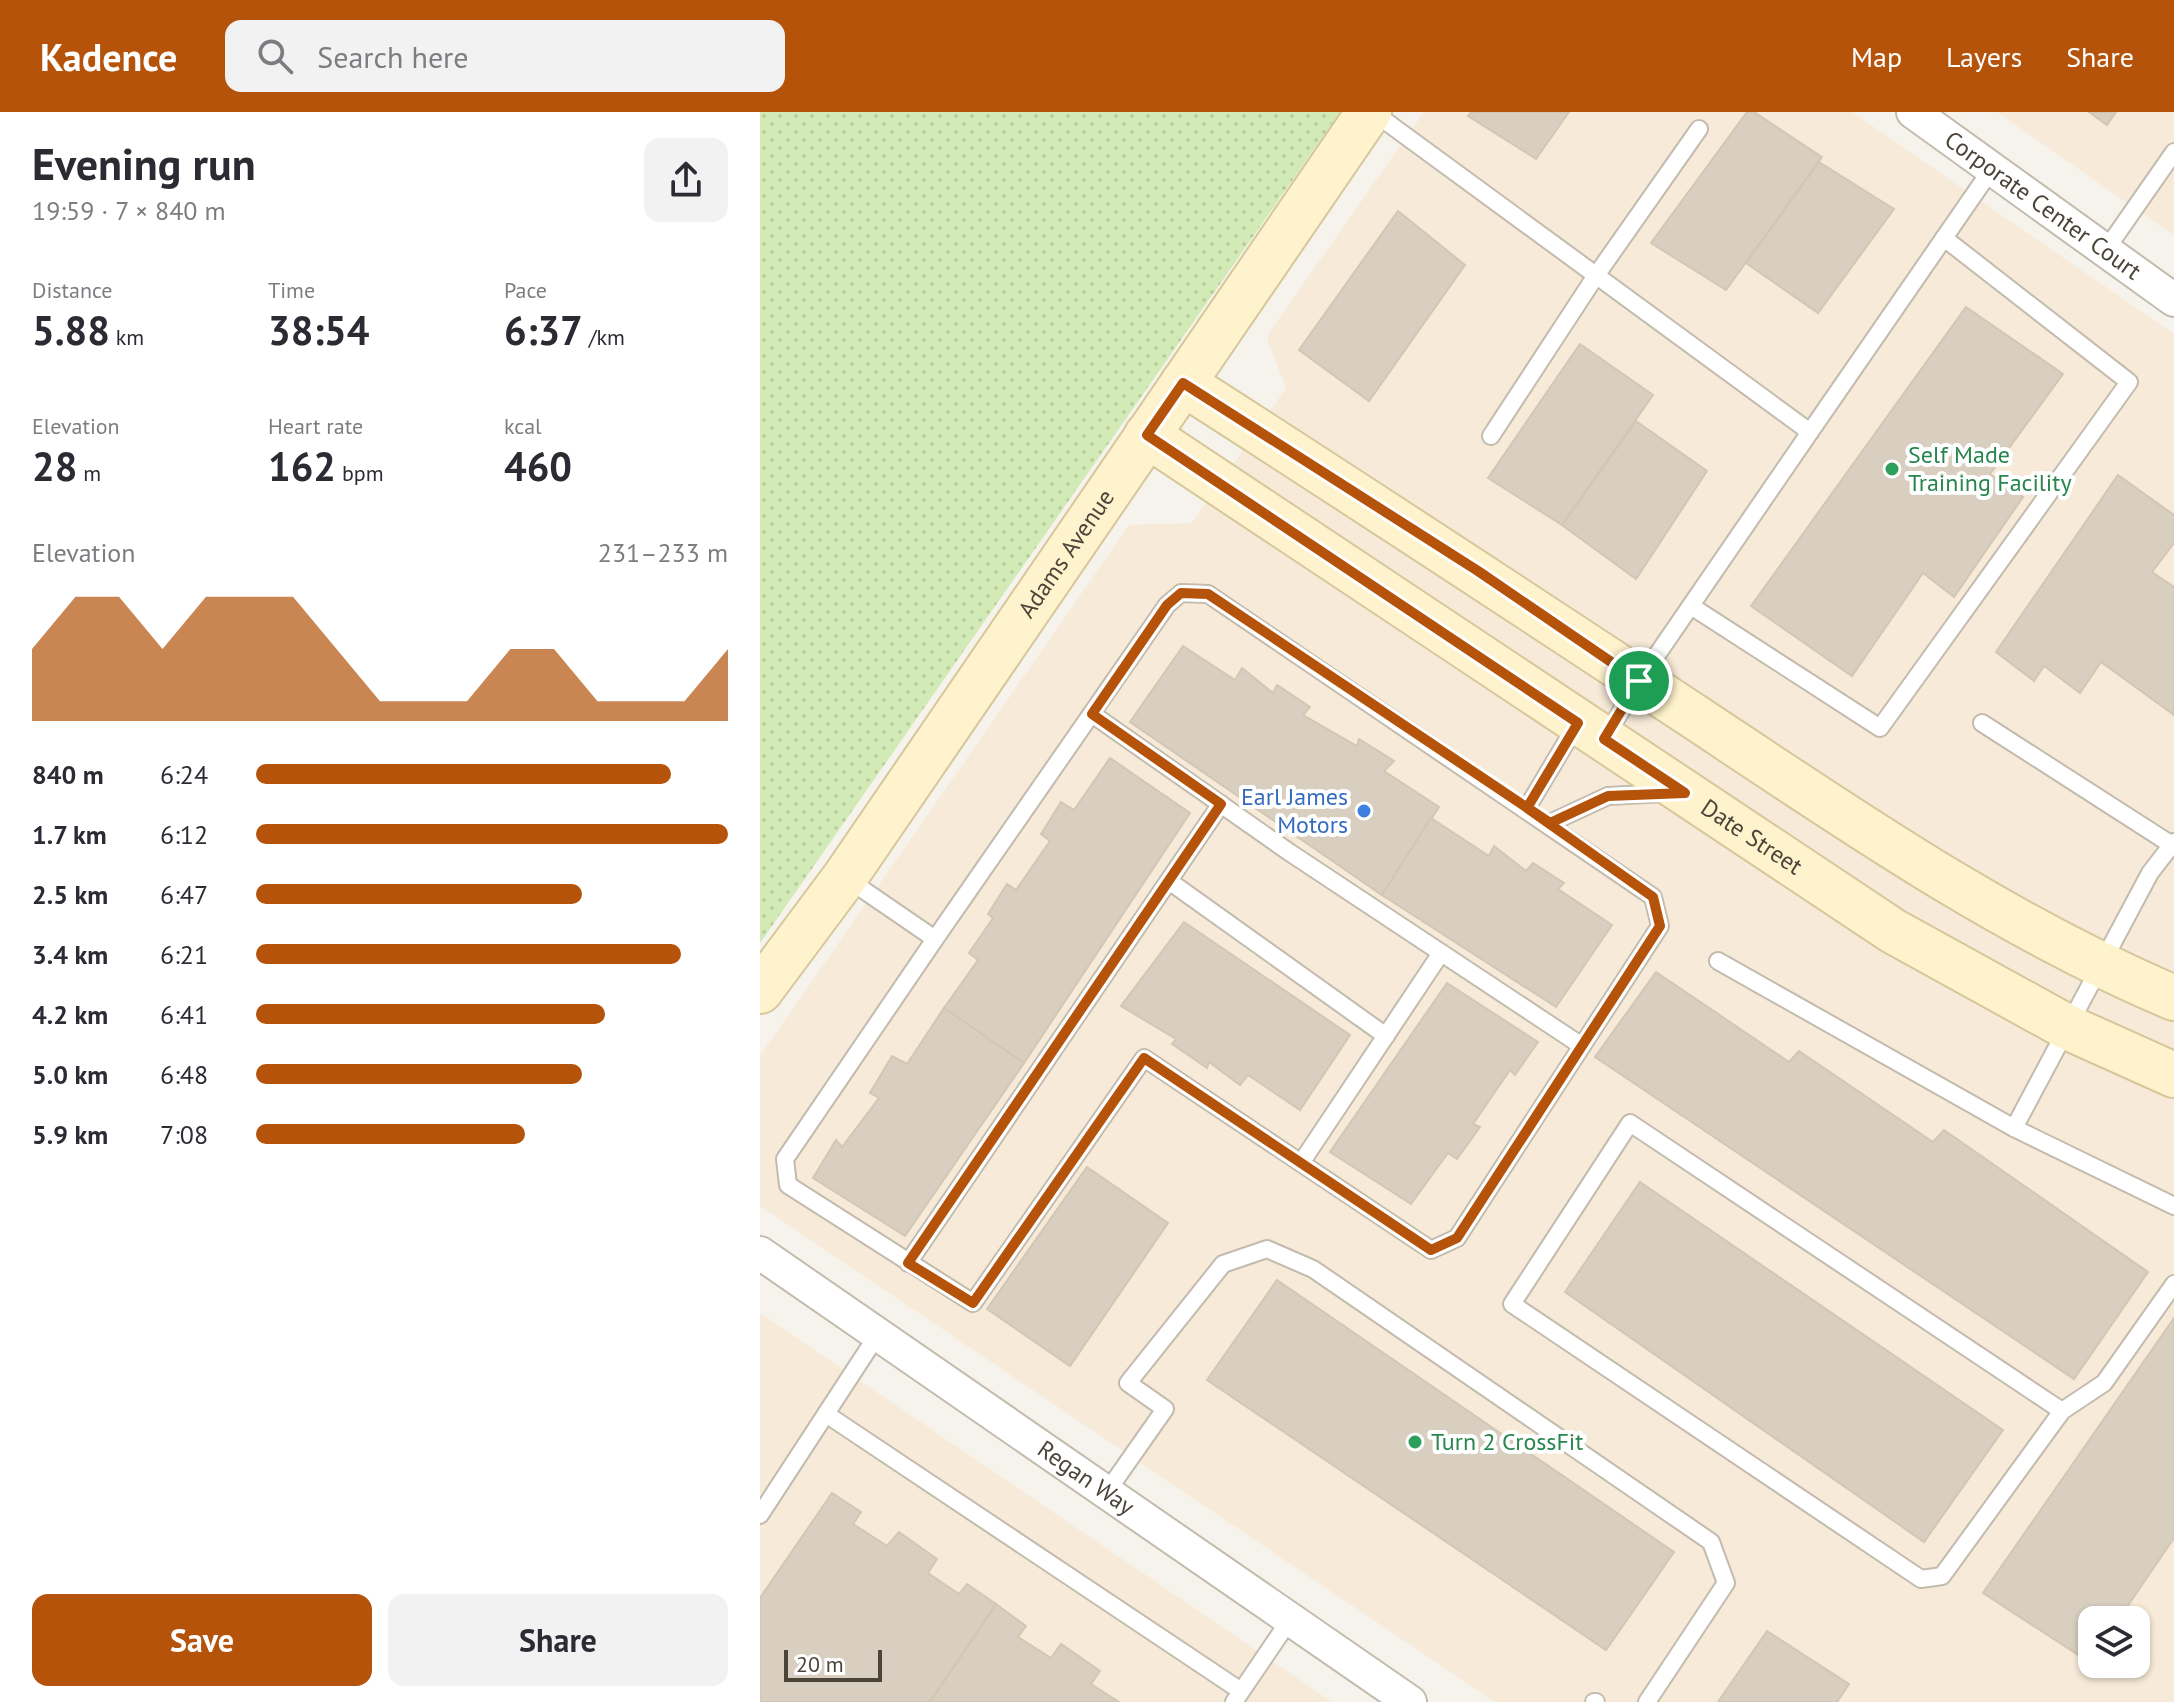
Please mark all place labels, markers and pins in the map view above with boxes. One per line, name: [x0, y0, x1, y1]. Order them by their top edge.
place label: Self Made Training Facility: [1908, 439, 2072, 498]
marker: Self Made Training Facility: [1883, 460, 1901, 478]
pin: [1605, 647, 1673, 715]
place label: Earl James Motors: [1241, 781, 1348, 840]
marker: Earl James Motors: [1355, 802, 1373, 820]
place label: Turn 2 CrossFit: [1431, 1426, 1583, 1457]
marker: Turn 2 CrossFit: [1406, 1433, 1424, 1451]

